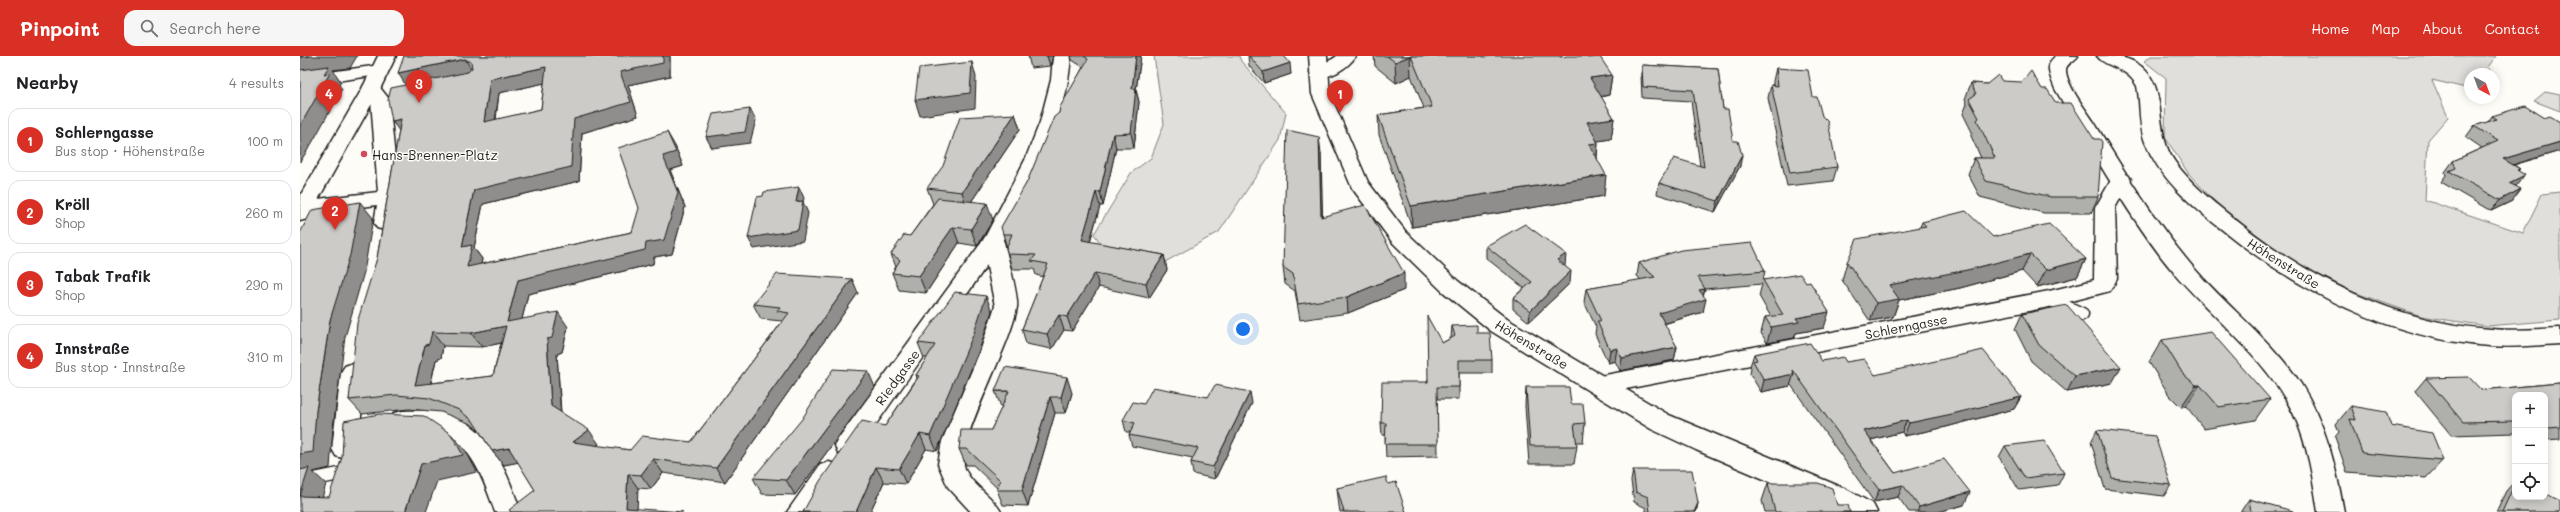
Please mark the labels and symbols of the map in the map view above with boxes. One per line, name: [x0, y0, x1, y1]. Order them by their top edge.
north arrow: [2464, 68, 2500, 104]
pin: 3: [406, 70, 432, 103]
pin: 4: [316, 80, 342, 113]
pin: 1: [1327, 80, 1353, 113]
place label: Hans-Brenner-Platz: [372, 146, 498, 163]
marker: Hans-Brenner-Platz: [359, 149, 369, 159]
pin: 2: [322, 197, 348, 230]
street label: Höhenstraße: [2245, 234, 2323, 292]
street label: Schlerngasse: [1863, 310, 1949, 342]
street label: Höhenstraße: [1492, 315, 1572, 373]
your location: [1233, 319, 1253, 339]
street label: Riedgasse: [871, 346, 923, 408]

